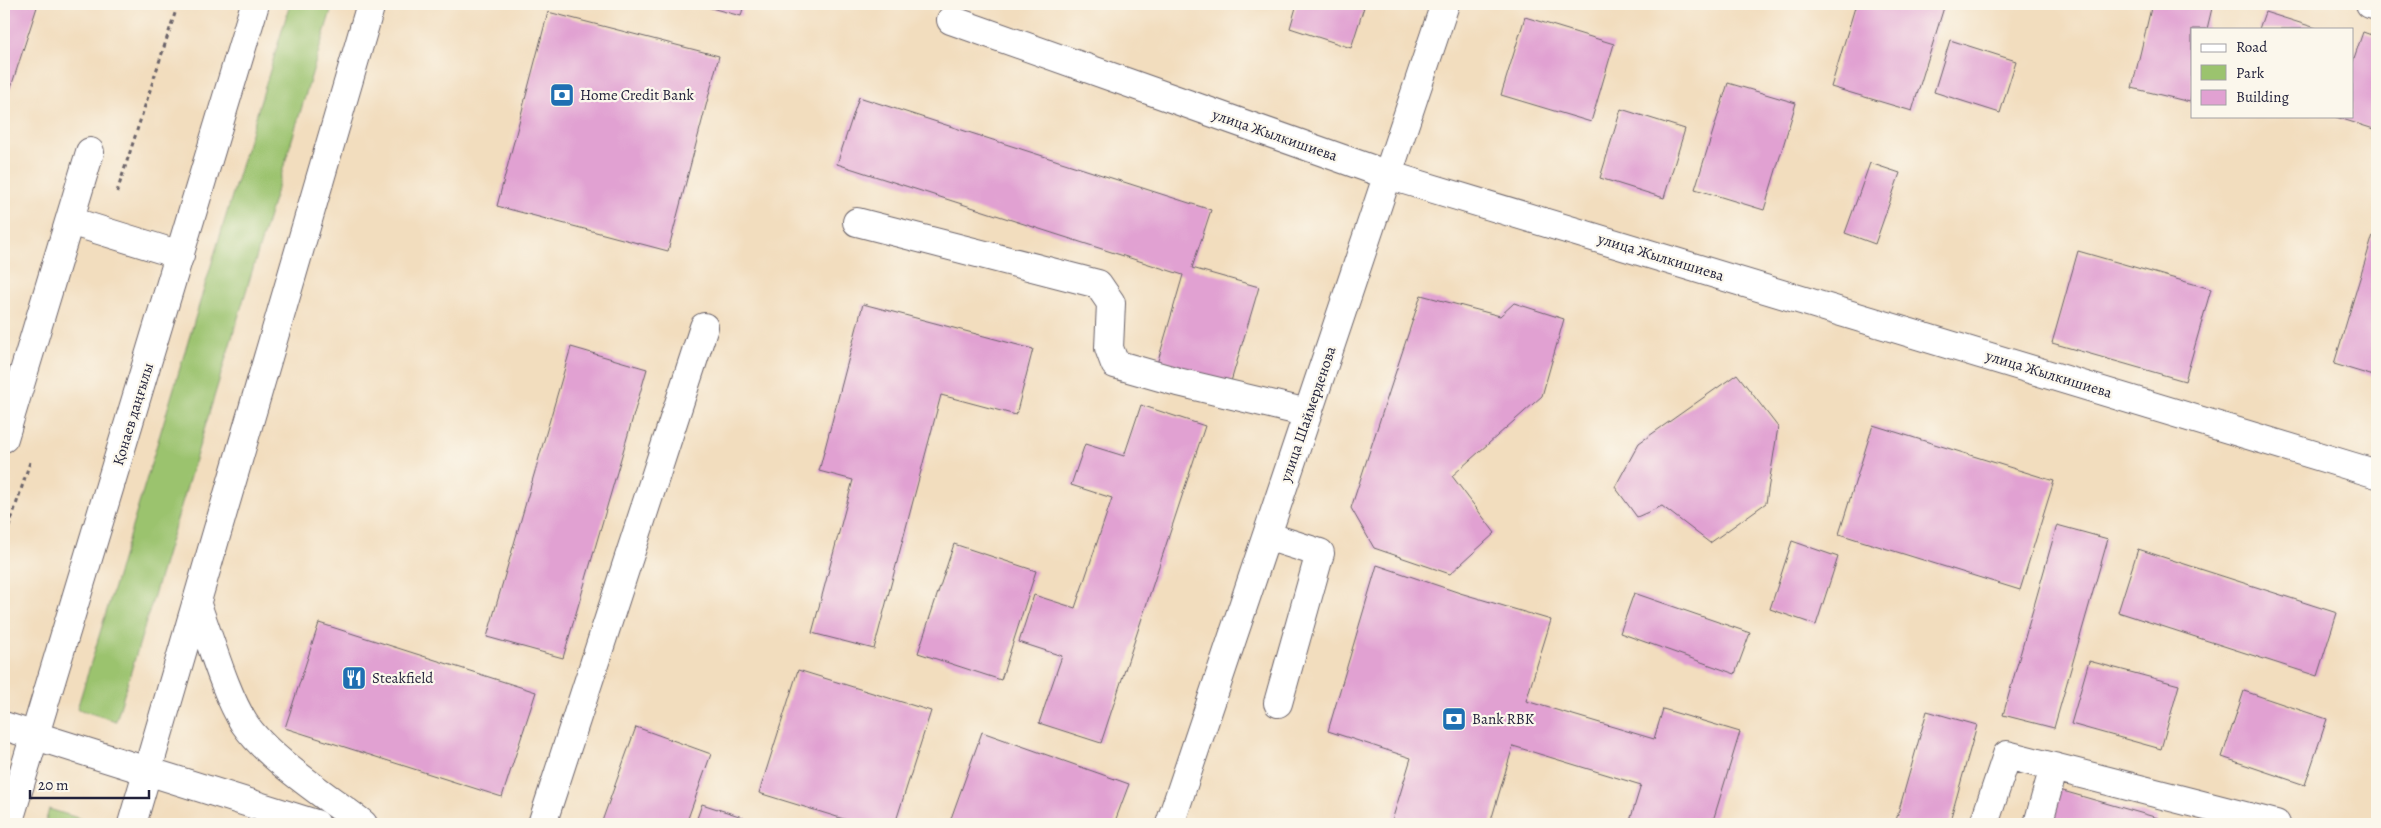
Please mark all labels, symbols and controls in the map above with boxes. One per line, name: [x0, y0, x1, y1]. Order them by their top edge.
legend: [2191, 28, 2354, 118]
text: Road: [2236, 37, 2268, 57]
text: Park: [2236, 63, 2265, 83]
bank icon: Home Credit Bank: [549, 82, 575, 108]
place label: Home Credit Bank: [580, 85, 694, 105]
text: Building: [2236, 87, 2289, 107]
street label: улица Жылкишиева: [1209, 104, 1340, 166]
street label: улица Жылкишиева: [1595, 228, 1727, 286]
street label: улица Шаймерденова: [1275, 344, 1341, 485]
street label: улица Жылкишиева: [1983, 345, 2115, 403]
street label: Қонаев даңғылы: [108, 360, 158, 468]
restaurant icon: Steakfield: [341, 665, 367, 691]
place label: Steakfield: [372, 668, 434, 688]
bank icon: Bank RBK: [1441, 706, 1467, 732]
place label: Bank RBK: [1472, 709, 1535, 729]
scale bar: [30, 768, 149, 800]
text: 20 m: [38, 775, 69, 795]

